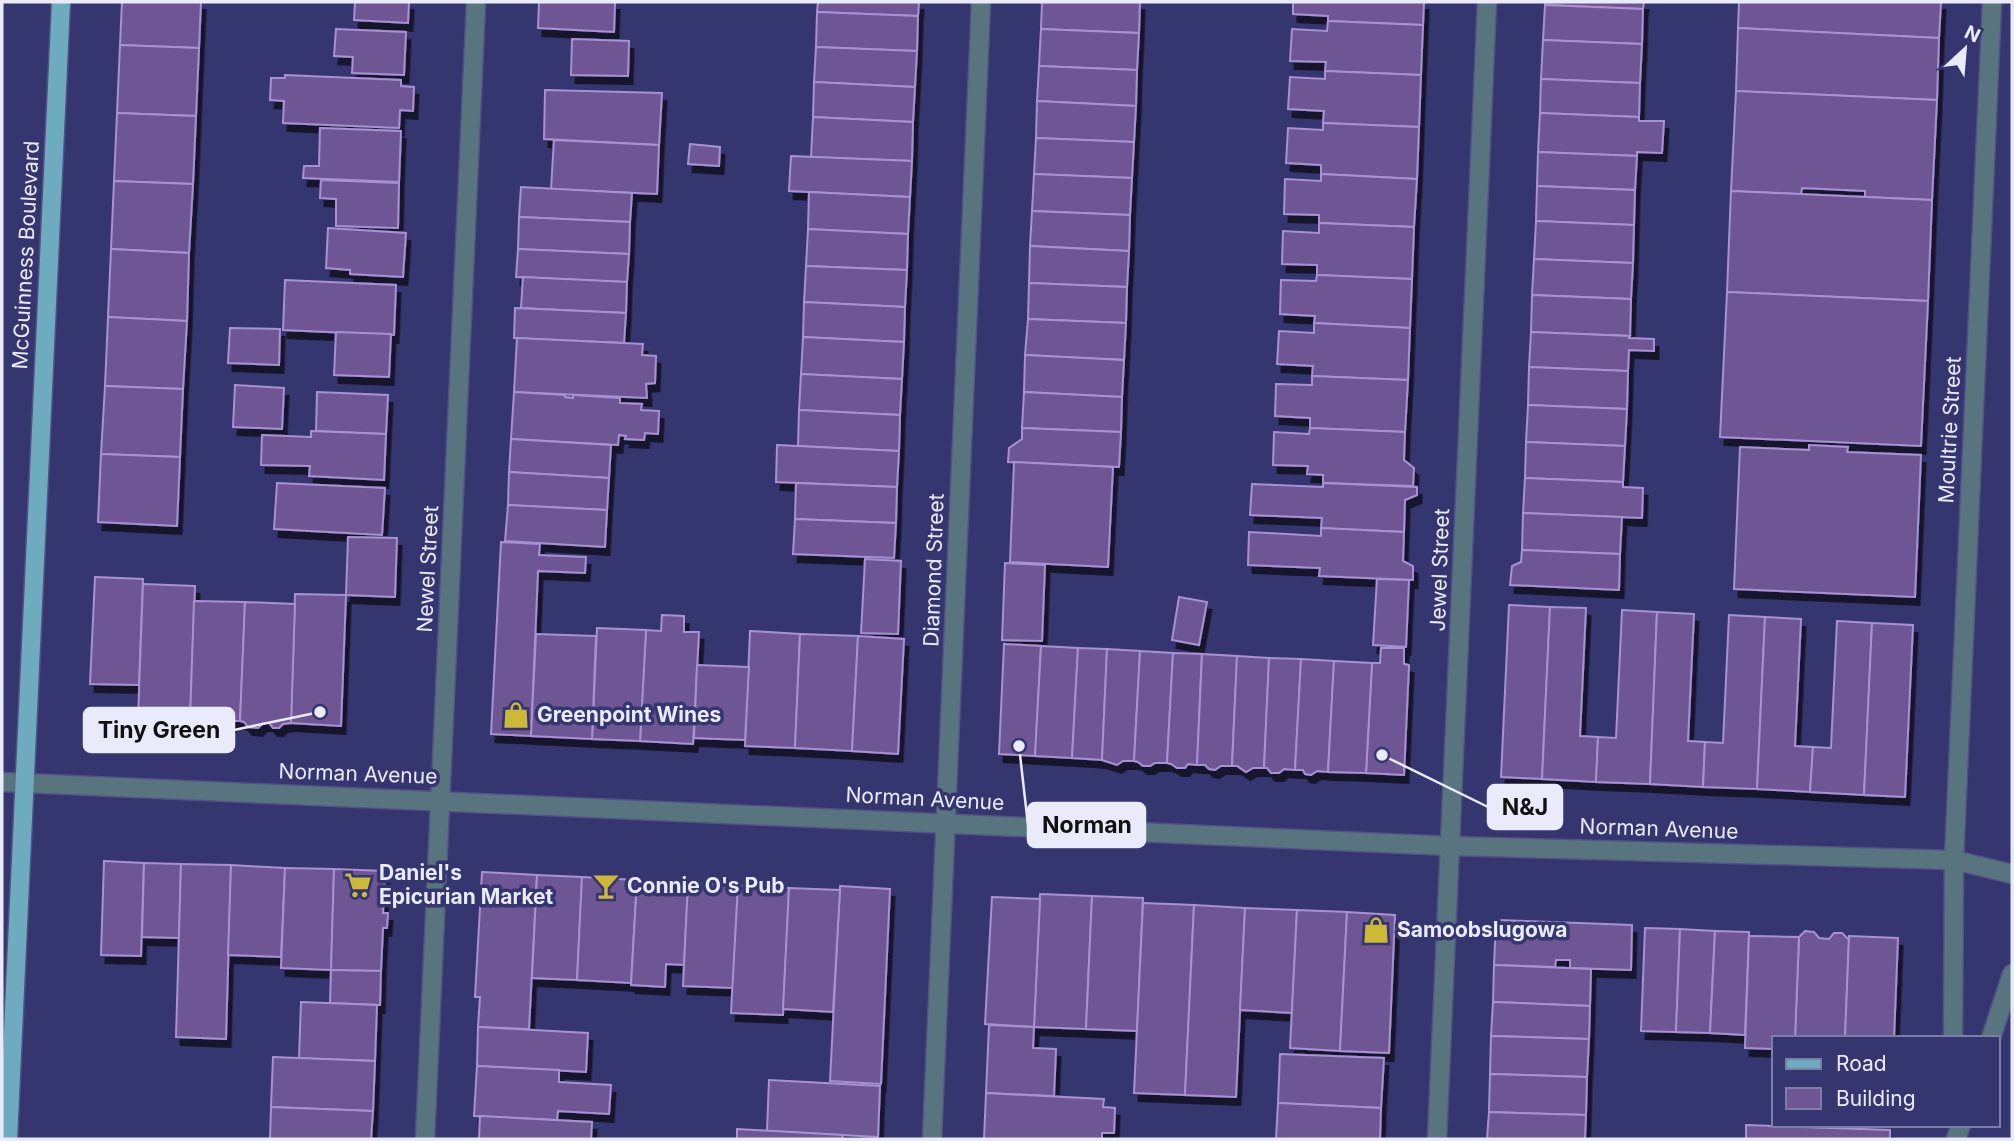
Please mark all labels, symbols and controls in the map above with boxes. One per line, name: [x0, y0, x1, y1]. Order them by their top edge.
north arrow: [1930, 14, 2000, 84]
text: N: [1961, 21, 1984, 48]
street label: McGuinness Boulevard: [7, 140, 44, 370]
street label: Moultrie Street: [1933, 356, 1966, 504]
street label: Diamond Street: [918, 493, 949, 647]
street label: Newel Street: [412, 505, 443, 633]
street label: Jewel Street: [1425, 508, 1454, 632]
shop icon: Greenpoint Wines: [501, 700, 531, 730]
place label: Greenpoint Wines: [537, 702, 721, 727]
callout: Tiny Green: [84, 708, 234, 752]
text: Tiny Green: [98, 716, 220, 744]
street label: Norman Avenue: [278, 758, 438, 789]
street label: Norman Avenue: [845, 782, 1005, 815]
callout: N&J: [1488, 785, 1562, 829]
text: N&J: [1502, 793, 1548, 821]
callout: Norman: [1028, 803, 1145, 847]
text: Norman: [1042, 811, 1132, 839]
street label: Norman Avenue: [1579, 813, 1739, 844]
place label: Daniel's Epicurian Market: [379, 860, 554, 909]
supermarket icon: Daniel's Epicurian Market: [343, 870, 373, 900]
bar icon: Connie O's Pub: [591, 871, 621, 901]
place label: Connie O's Pub: [627, 873, 785, 898]
shop icon: Samoobslugowa: [1361, 915, 1391, 945]
place label: Samoobslugowa: [1397, 917, 1567, 942]
legend: [1772, 1036, 2000, 1127]
text: Road: [1836, 1051, 1887, 1076]
text: Building: [1836, 1086, 1916, 1111]

